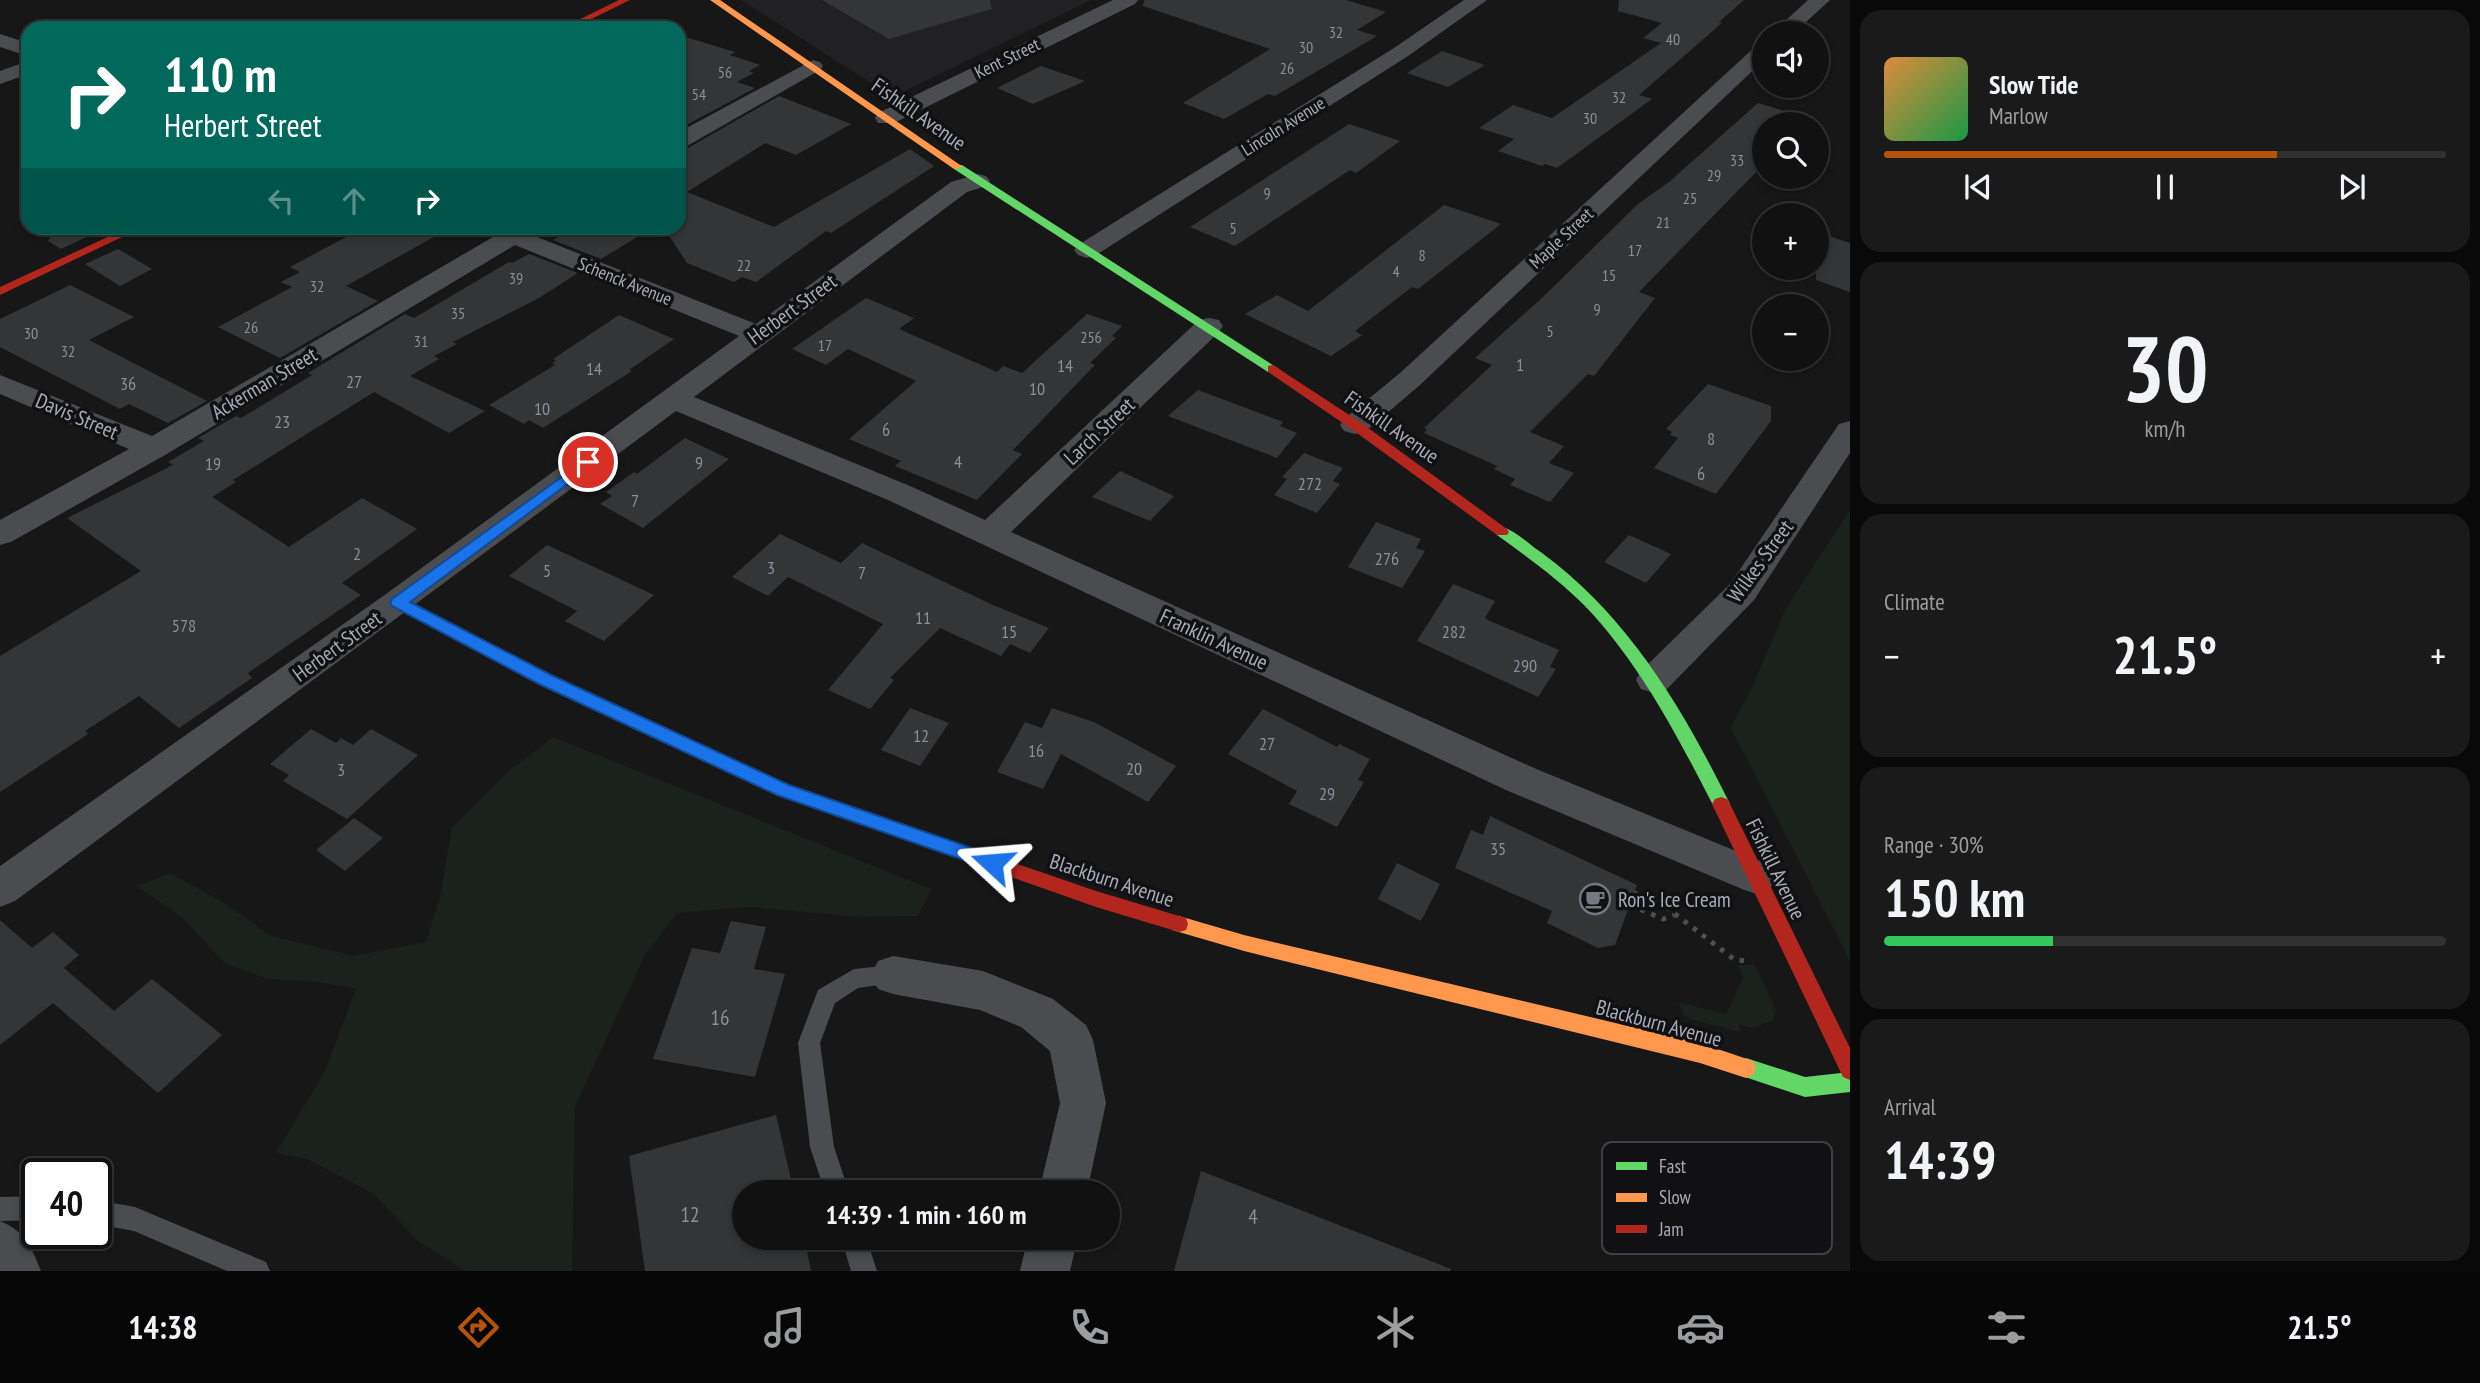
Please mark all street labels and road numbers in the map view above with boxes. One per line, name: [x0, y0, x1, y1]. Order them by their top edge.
street label: Kent Street: [971, 32, 1043, 84]
street label: Fishkill Avenue: [867, 72, 971, 156]
street label: Lincoln Avenue: [1237, 91, 1329, 161]
street label: Maple Street: [1524, 203, 1598, 273]
street label: Schenck Avenue: [575, 252, 675, 310]
street label: Herbert Street: [742, 268, 842, 350]
street label: Ackerman Street: [206, 341, 322, 425]
street label: Fishkill Avenue: [1340, 385, 1444, 469]
street label: Davis Street: [32, 387, 123, 446]
street label: Larch Street: [1058, 391, 1140, 471]
street label: Wilkes Street: [1721, 514, 1799, 607]
street label: Franklin Avenue: [1156, 602, 1272, 676]
street label: Herbert Street: [287, 605, 387, 687]
street label: Fishkill Avenue: [1740, 814, 1812, 924]
street label: Blackburn Avenue: [1046, 847, 1178, 913]
street label: Blackburn Avenue: [1593, 993, 1725, 1053]

